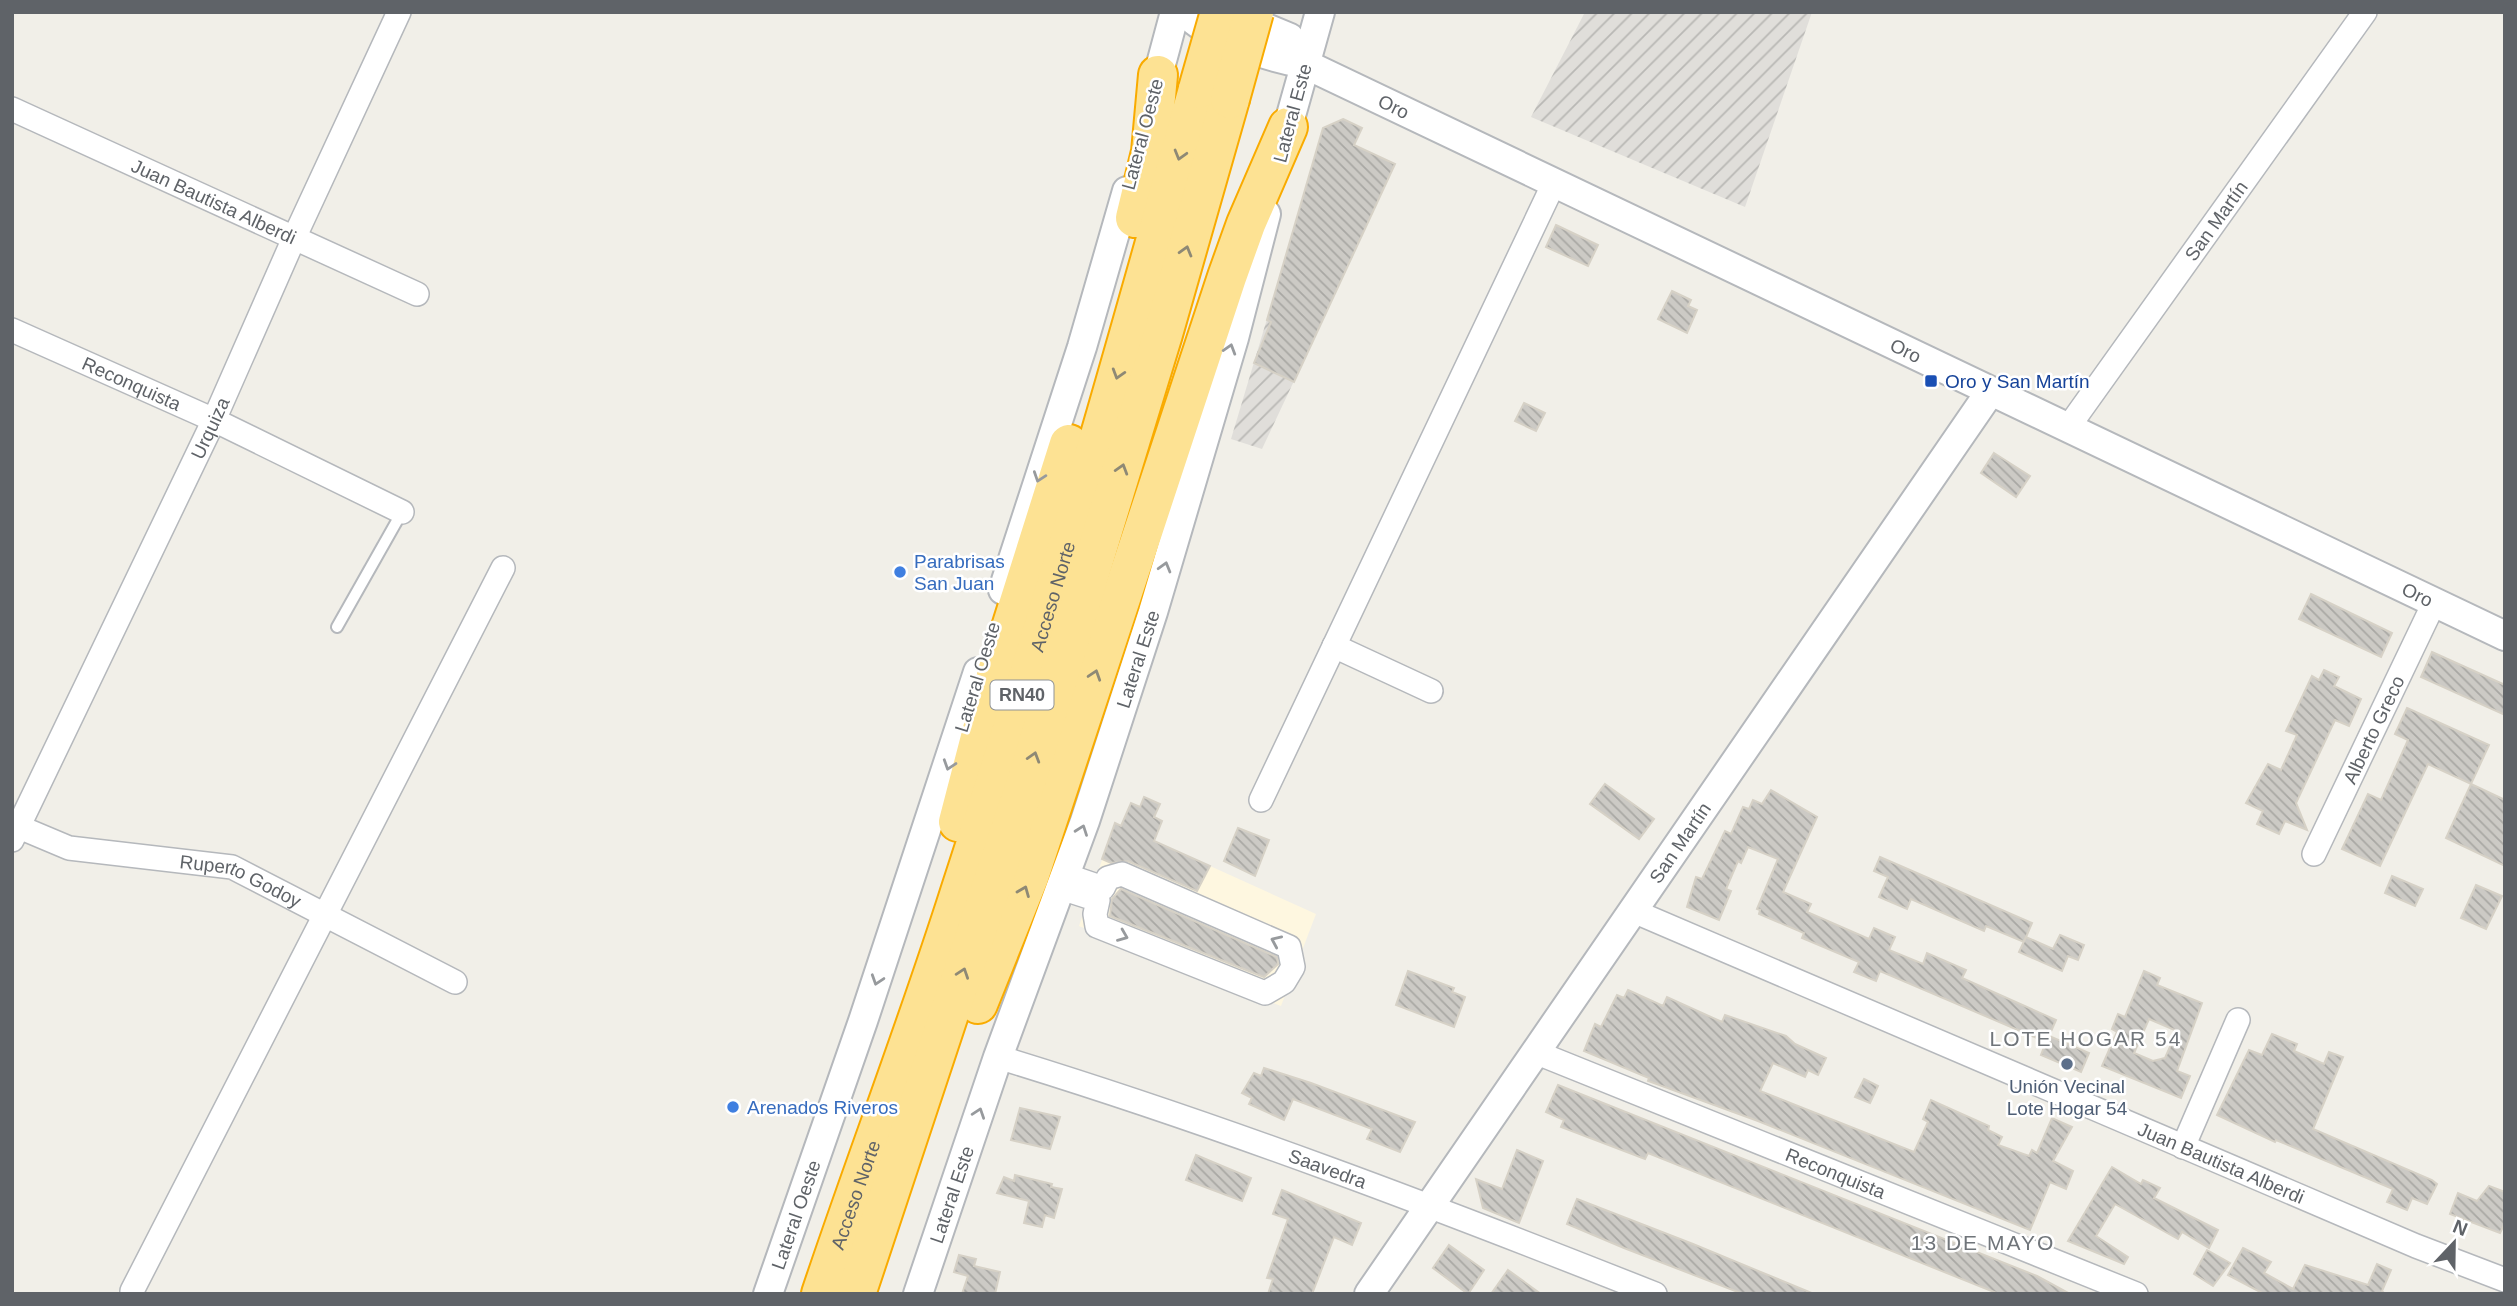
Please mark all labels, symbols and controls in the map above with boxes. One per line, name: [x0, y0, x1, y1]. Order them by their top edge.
street label: Lateral Este: [1269, 61, 1316, 165]
street label: Lateral Oeste: [1118, 76, 1167, 192]
street label: Oro: [1375, 91, 1412, 123]
one-way arrow: [1173, 149, 1188, 161]
street label: Juan Bautista Alberdi: [128, 155, 299, 248]
street label: San Martín: [2181, 177, 2252, 265]
one-way arrow: [1178, 245, 1193, 257]
street label: Oro: [1887, 334, 1924, 367]
one-way arrow: [1222, 343, 1237, 355]
street label: Reconquista: [79, 353, 184, 415]
one-way arrow: [1111, 367, 1126, 379]
place label: Oro y San Martín: [1945, 371, 2090, 392]
marker: Oro y San Martín: [1923, 373, 1939, 389]
street label: Urquiza: [187, 394, 234, 462]
one-way arrow: [1113, 464, 1128, 476]
one-way arrow: [1033, 471, 1047, 483]
street label: Acceso Norte: [1026, 539, 1079, 654]
place label: Parabrisas San Juan: [914, 551, 1005, 594]
one-way arrow: [1157, 561, 1172, 573]
marker: Parabrisas San Juan: [892, 564, 908, 580]
street label: Oro: [2398, 578, 2436, 611]
street label: Lateral Este: [1112, 608, 1164, 711]
street label: Lateral Oeste: [951, 620, 1004, 735]
one-way arrow: [1087, 670, 1102, 682]
street label: Alberto Greco: [2339, 672, 2409, 787]
road number: RN40: [990, 680, 1054, 710]
one-way arrow: [1026, 752, 1041, 764]
one-way arrow: [943, 758, 957, 770]
street label: San Martín: [1645, 799, 1715, 887]
one-way arrow: [1074, 825, 1088, 837]
street label: Ruperto Godoy: [179, 851, 305, 912]
one-way arrow: [1015, 886, 1029, 898]
one-way arrow: [1116, 927, 1128, 941]
one-way arrow: [1271, 935, 1283, 949]
one-way arrow: [955, 968, 969, 980]
one-way arrow: [871, 974, 885, 986]
district label: LOTE HOGAR 54: [1990, 1027, 2182, 1050]
marker: Unión Vecinal Lote Hogar 54: [2059, 1056, 2075, 1072]
place label: Unión Vecinal Lote Hogar 54: [2007, 1076, 2128, 1119]
place label: Arenados Riveros: [747, 1097, 898, 1118]
marker: Arenados Riveros: [725, 1099, 741, 1115]
one-way arrow: [971, 1107, 985, 1120]
street label: Juan Bautista Alberdi: [2135, 1118, 2307, 1208]
street label: Acceso Norte: [827, 1138, 885, 1252]
street label: Lateral Este: [926, 1143, 978, 1246]
street label: Reconquista: [1782, 1144, 1889, 1203]
street label: Saavedra: [1286, 1145, 1370, 1193]
street label: Lateral Oeste: [767, 1157, 825, 1272]
north arrow: [2419, 1208, 2489, 1278]
text: N: [2450, 1215, 2470, 1240]
district label: 13 DE MAYO: [1911, 1231, 2055, 1254]

